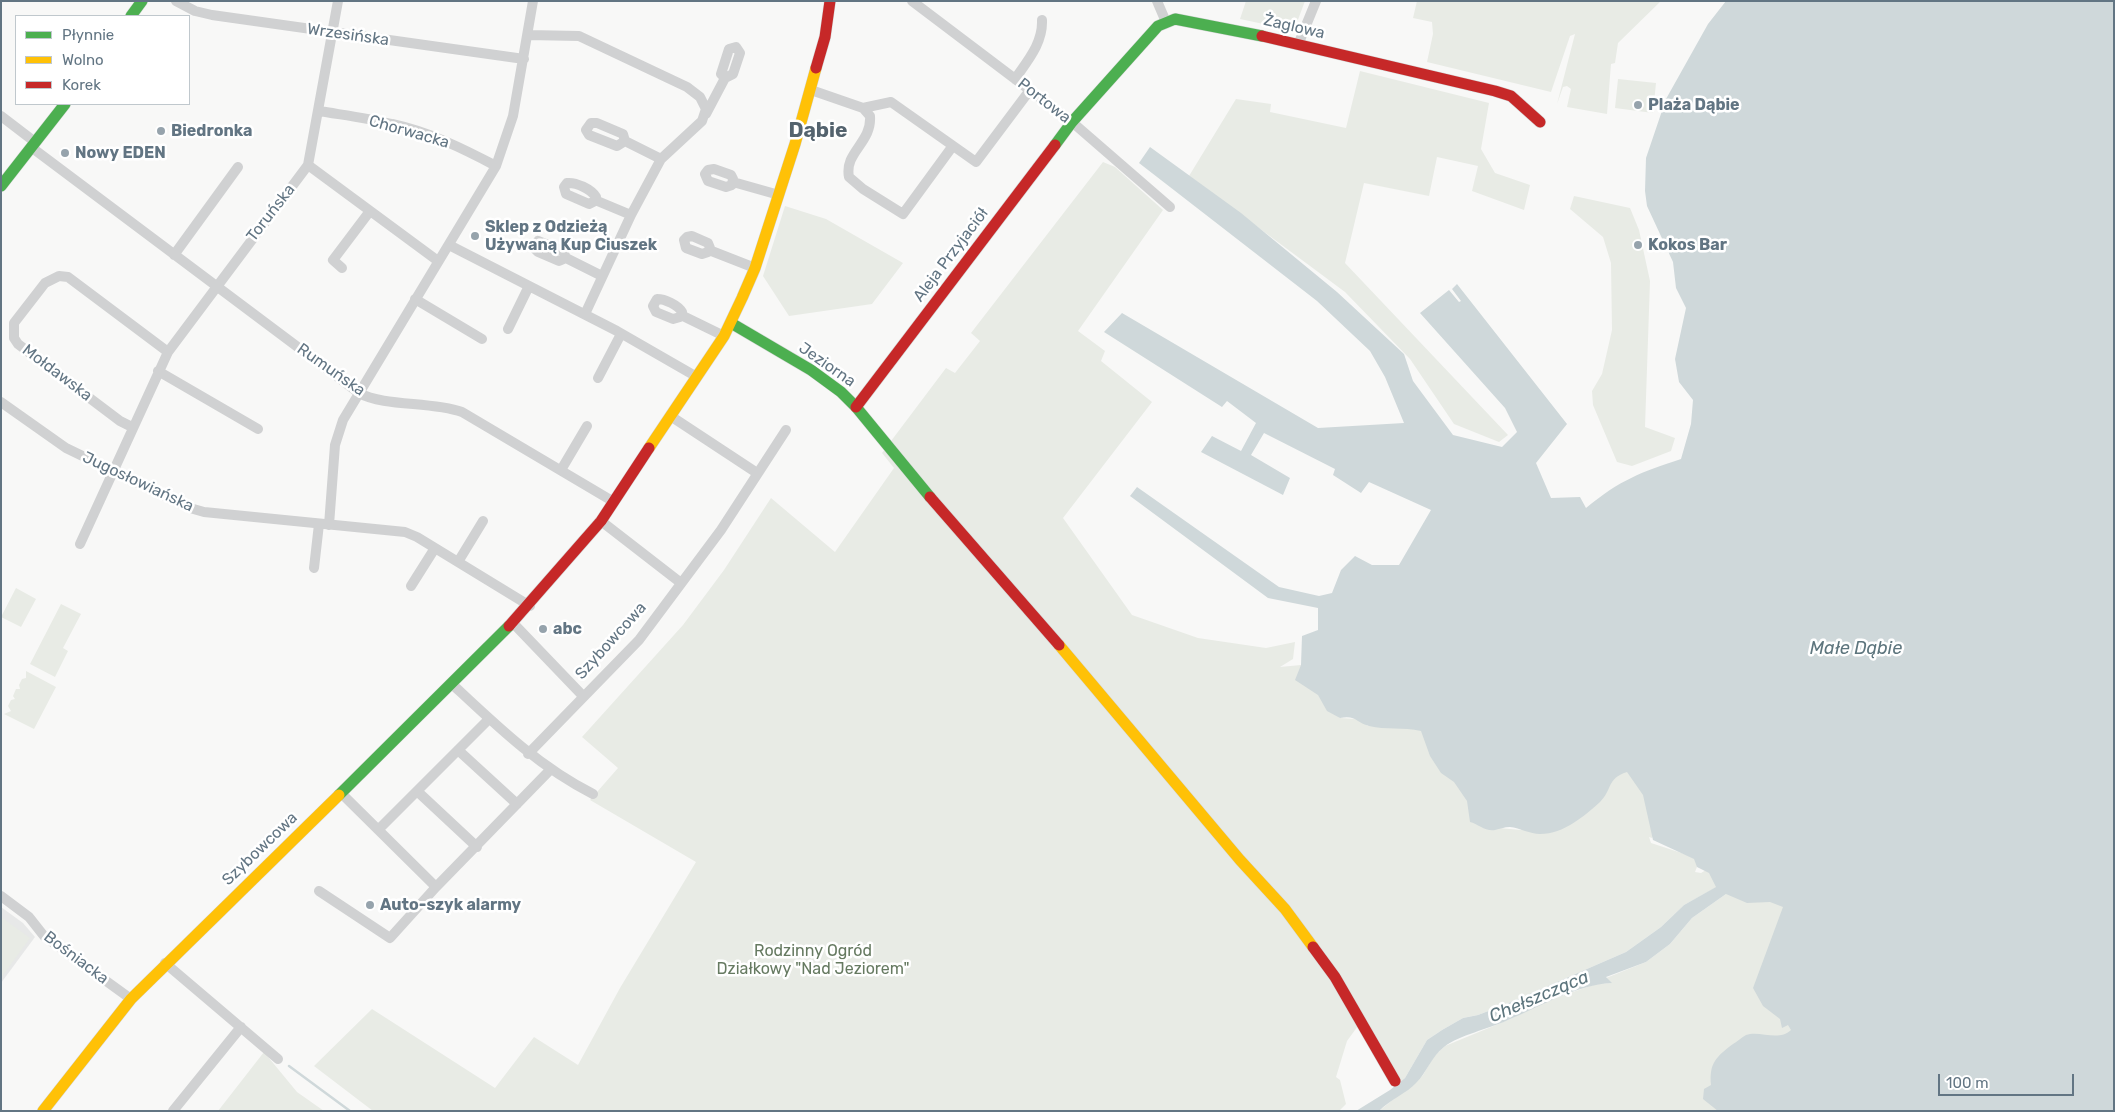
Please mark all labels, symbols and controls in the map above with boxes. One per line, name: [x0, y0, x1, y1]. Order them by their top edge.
street label: Żaglowa: [1262, 11, 1326, 43]
legend: [15, 15, 190, 105]
street label: Wrzesińska: [306, 20, 390, 50]
text: Płynnie: [62, 26, 114, 44]
text: Wolno: [62, 51, 104, 69]
street label: Portowa: [1014, 74, 1074, 128]
text: Korek: [62, 76, 101, 94]
place label: Plaża Dąbie: [1648, 95, 1740, 115]
marker: Plaża Dąbie: [1632, 99, 1644, 111]
street label: Chorwacka: [367, 111, 451, 153]
district label: Dąbie: [788, 118, 848, 144]
place label: Biedronka: [171, 121, 252, 141]
marker: Biedronka: [155, 125, 167, 137]
place label: Nowy EDEN: [75, 143, 166, 163]
marker: Nowy EDEN: [59, 147, 71, 159]
street label: Toruńska: [243, 181, 299, 245]
street label: Aleja Przyjaciół: [909, 204, 993, 306]
place label: Sklep z Odzieżą Używaną Kup Ciuszek: [485, 217, 657, 255]
marker: Sklep z Odzieżą Używaną Kup Ciuszek: [469, 230, 481, 242]
place label: Kokos Bar: [1648, 235, 1727, 255]
marker: Kokos Bar: [1632, 239, 1644, 251]
street label: Jeziorna: [795, 339, 859, 391]
street label: Rumuńska: [293, 340, 369, 400]
street label: Mołdawska: [18, 341, 96, 405]
street label: Jugosłowiańska: [79, 448, 197, 516]
street label: Szybowcowa: [571, 598, 651, 684]
place label: abc: [553, 619, 582, 639]
marker: abc: [537, 623, 549, 635]
water label: Małe Dąbie: [1810, 638, 1902, 660]
street label: Szybowcowa: [218, 808, 302, 890]
place label: Auto-szyk alarmy: [380, 895, 521, 915]
marker: Auto-szyk alarmy: [364, 899, 376, 911]
street label: Bośniacka: [40, 927, 112, 989]
park label: Rodzinny Ogród Działkowy "Nad Jeziorem": [717, 941, 909, 979]
water label: Chełszcząca: [1486, 966, 1592, 1028]
scale bar: [1940, 1064, 2076, 1096]
text: 100 m: [1946, 1074, 1988, 1092]

